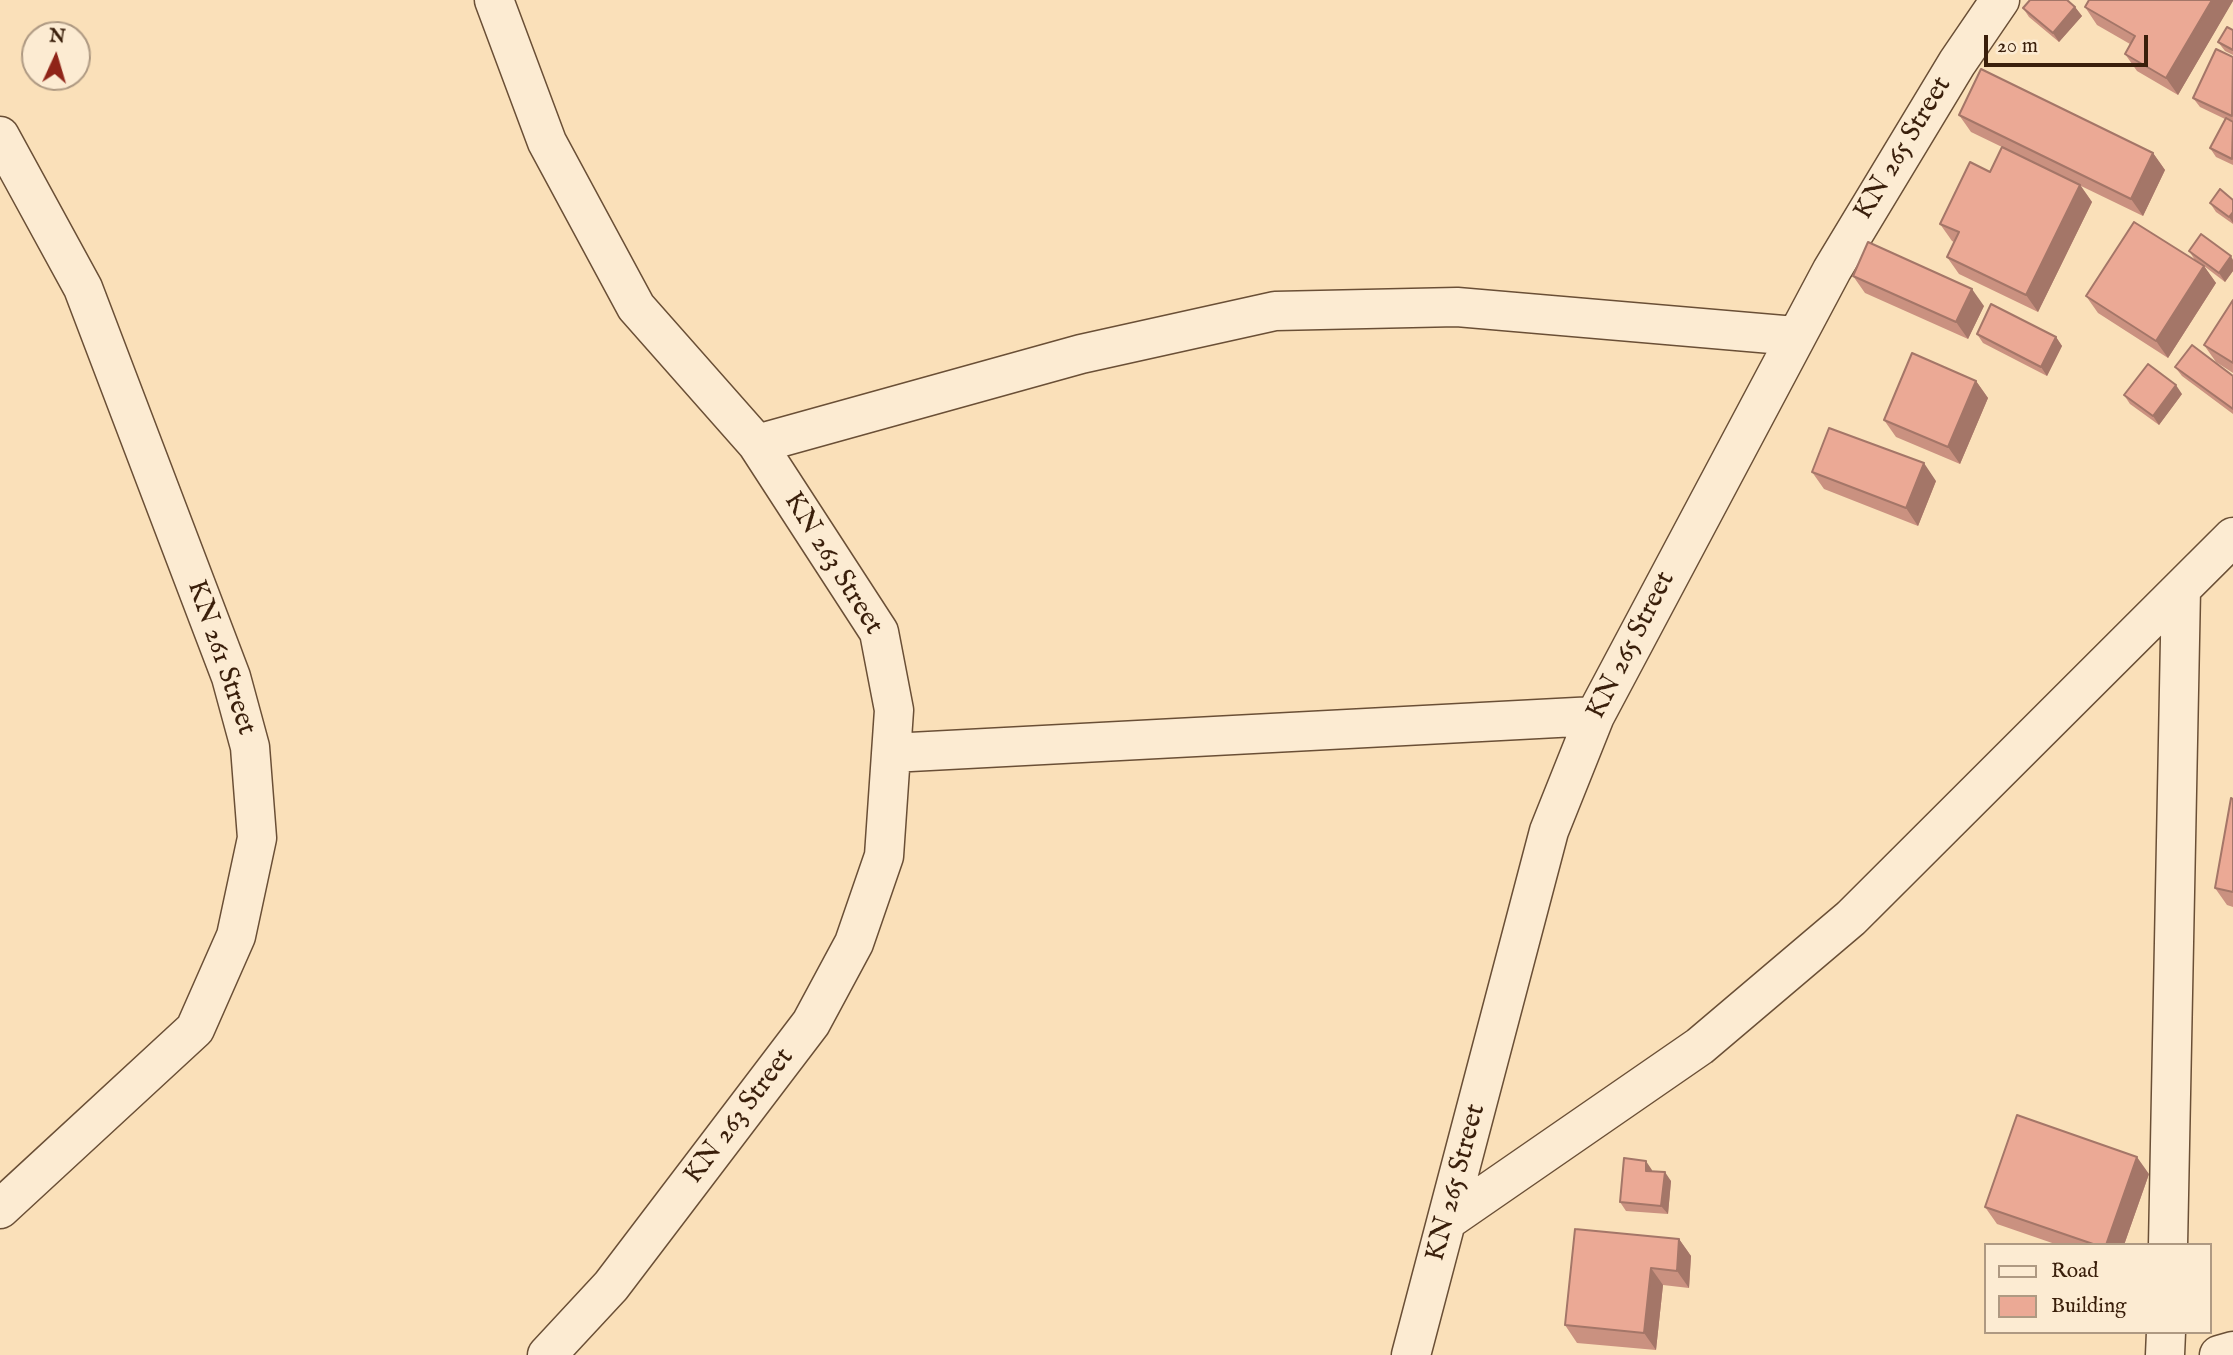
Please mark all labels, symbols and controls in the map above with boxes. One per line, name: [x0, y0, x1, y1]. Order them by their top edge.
north arrow: [21, 21, 91, 91]
scale bar: [1988, 21, 2152, 65]
text: N: [48, 25, 66, 50]
text: 20 m: [1997, 33, 2038, 60]
street label: KN 265 Street: [1848, 71, 1960, 227]
street label: KN 263 Street: [775, 487, 889, 641]
street label: KN 265 Street: [1580, 566, 1684, 726]
street label: KN 261 Street: [178, 576, 262, 740]
street label: KN 263 Street: [678, 1042, 802, 1192]
street label: KN 265 Street: [1420, 1101, 1494, 1265]
legend: [1984, 1243, 2212, 1334]
text: Road: [2051, 1258, 2098, 1285]
text: Building: [2051, 1293, 2126, 1320]

